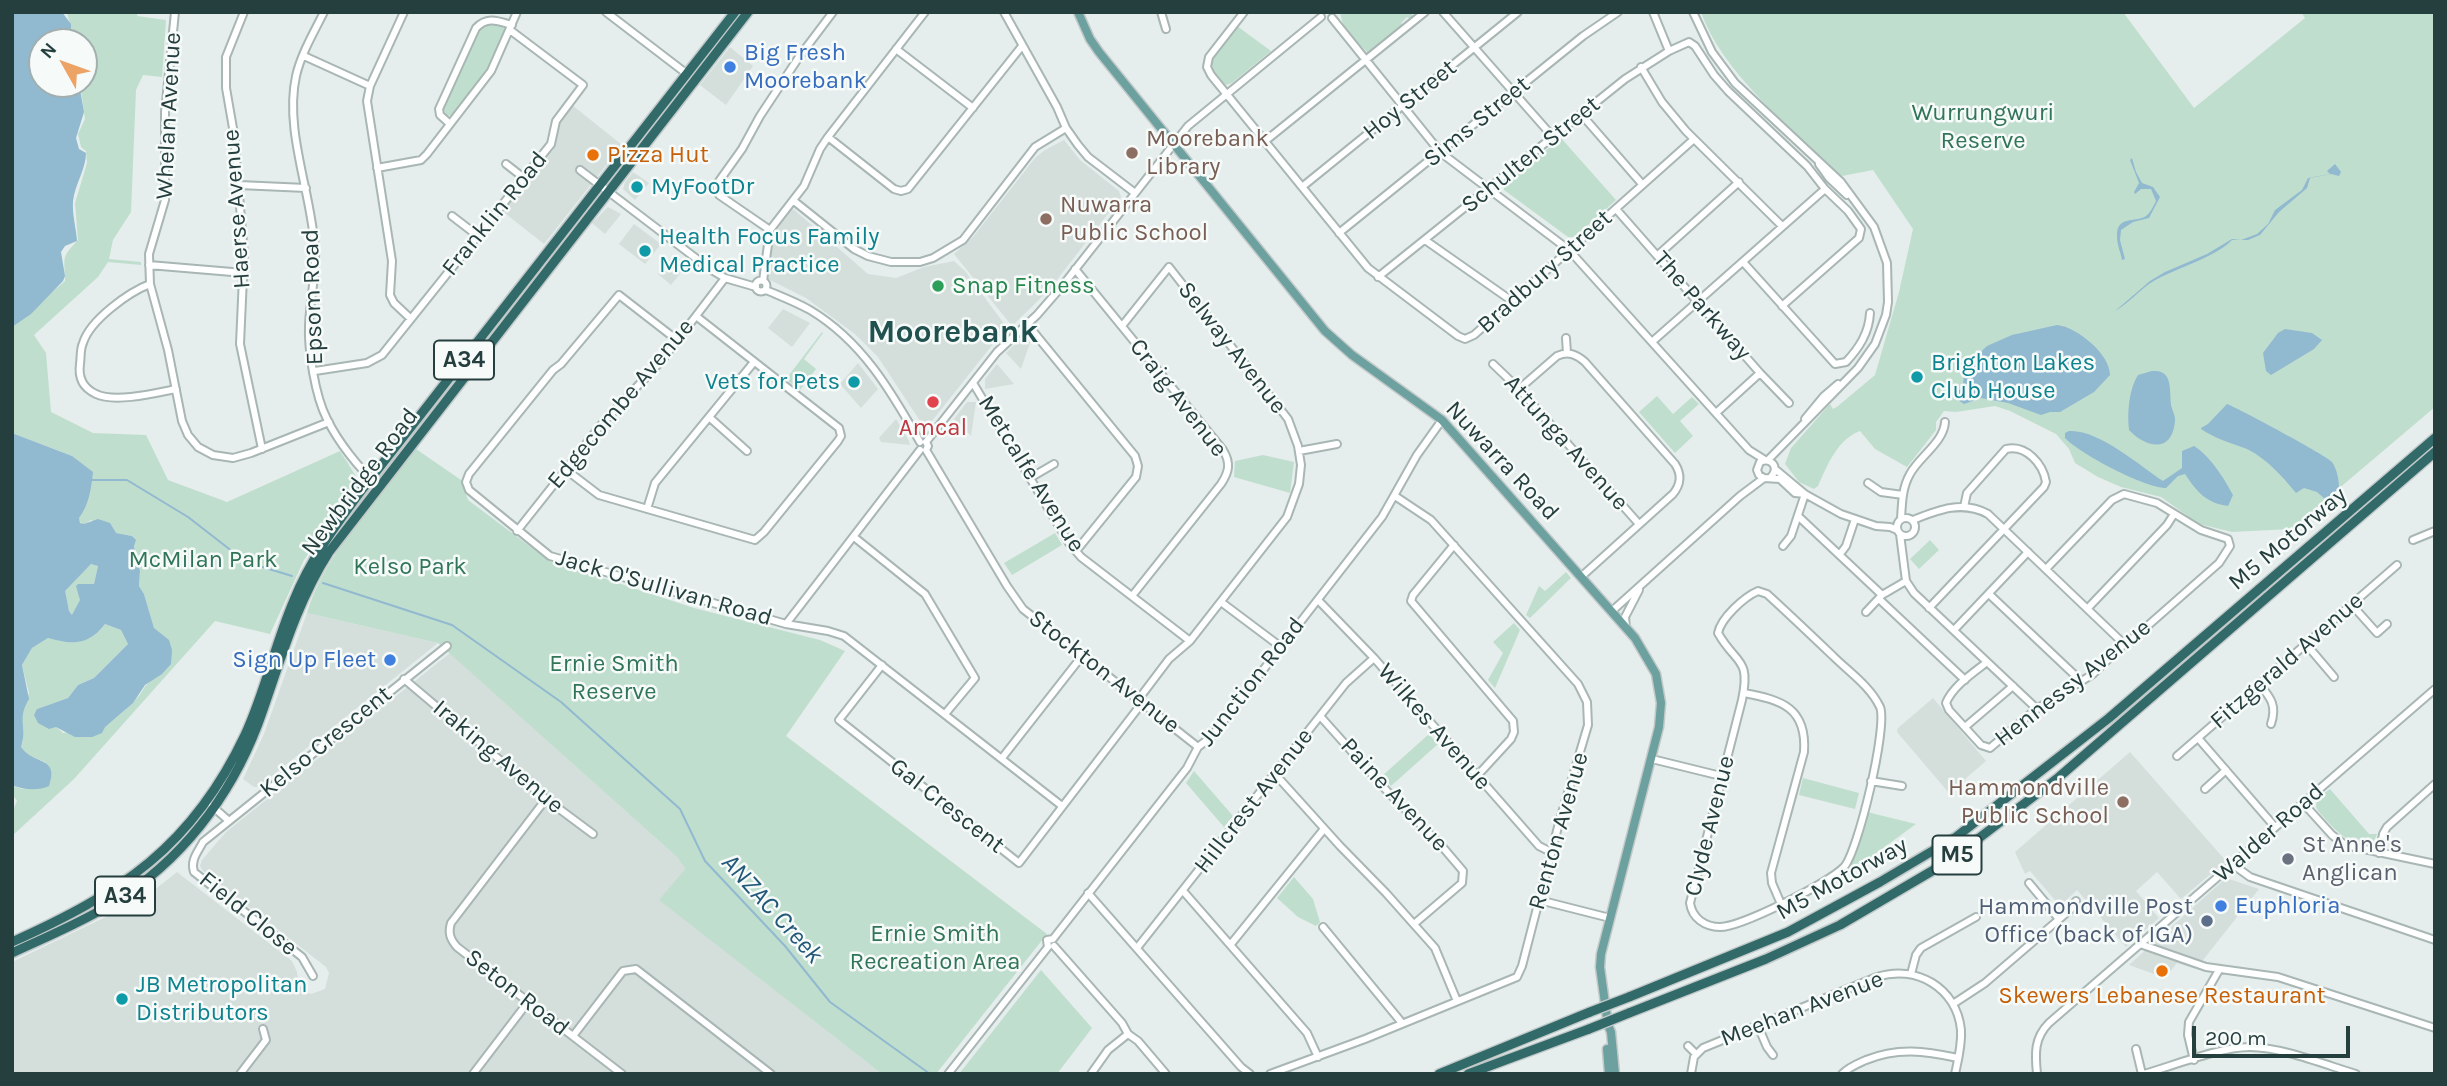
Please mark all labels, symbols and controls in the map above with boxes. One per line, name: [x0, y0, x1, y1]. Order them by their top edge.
north arrow: [28, 28, 98, 98]
street label: Whelan Avenue: [150, 32, 188, 200]
text: N: [36, 38, 61, 63]
place label: Big Fresh Moorebank: [744, 39, 867, 95]
street label: Hoy Street: [1357, 54, 1463, 146]
marker: Big Fresh Moorebank: [722, 59, 738, 75]
street label: Sims Street: [1418, 70, 1536, 174]
street label: Schulten Street: [1456, 90, 1606, 220]
park label: Wurrungwuri Reserve: [1912, 99, 2054, 155]
place label: Moorebank Library: [1146, 125, 1269, 181]
street label: Haerse Avenue: [217, 128, 257, 290]
place label: Pizza Hut: [607, 141, 709, 169]
marker: Moorebank Library: [1124, 145, 1140, 161]
street label: Franklin Road: [436, 146, 554, 282]
marker: Pizza Hut: [585, 147, 601, 163]
place label: MyFootDr: [651, 173, 754, 201]
marker: MyFootDr: [629, 179, 645, 195]
place label: Nuwarra Public School: [1060, 191, 1208, 247]
street label: Bradbury Street: [1472, 204, 1618, 340]
marker: Nuwarra Public School: [1038, 211, 1054, 227]
place label: Health Focus Family Medical Practice: [659, 223, 879, 279]
street label: Epsom Road: [296, 228, 330, 366]
marker: Health Focus Family Medical Practice: [637, 243, 653, 259]
street label: The Parkway: [1647, 246, 1757, 366]
place label: Snap Fitness: [952, 272, 1095, 300]
street label: Selway Avenue: [1171, 276, 1293, 420]
marker: Snap Fitness: [930, 278, 946, 294]
street label: Edgecombe Avenue: [542, 313, 700, 495]
district label: Moorebank: [868, 314, 1038, 352]
street label: Craig Avenue: [1123, 333, 1233, 463]
road number: A34: [434, 340, 494, 380]
place label: Brighton Lakes Club House: [1931, 349, 2095, 405]
place label: Vets for Pets: [705, 368, 840, 396]
street label: Attunga Avenue: [1498, 369, 1634, 517]
marker: Brighton Lakes Club House: [1909, 369, 1925, 385]
marker: Vets for Pets: [846, 374, 862, 390]
street label: Metcalfe Avenue: [971, 390, 1091, 558]
marker: Amcal: [925, 394, 941, 410]
street label: Nuwarra Road: [1439, 395, 1565, 527]
street label: Newbridge Road: [295, 403, 425, 561]
place label: Amcal: [899, 414, 967, 442]
street label: M5 Motorway: [2223, 481, 2353, 597]
street label: Jack O'Sullivan Road: [553, 543, 775, 633]
park label: McMilan Park: [128, 546, 278, 574]
park label: Kelso Park: [353, 553, 467, 581]
street label: Fitzgerald Avenue: [2205, 587, 2369, 735]
street label: Stockton Avenue: [1023, 604, 1185, 740]
street label: Junction Road: [1193, 612, 1311, 752]
street label: Hennessy Avenue: [1989, 613, 2157, 753]
place label: Sign Up Fleet: [232, 646, 376, 674]
park label: Ernie Smith Reserve: [549, 650, 679, 706]
marker: Sign Up Fleet: [382, 652, 398, 668]
street label: Wilkes Avenue: [1371, 658, 1497, 796]
street label: Kelso Crescent: [254, 680, 398, 804]
street label: Iraking Avenue: [427, 694, 569, 820]
street label: Hillcrest Avenue: [1188, 723, 1320, 879]
street label: Paine Avenue: [1334, 732, 1454, 858]
street label: Renton Avenue: [1523, 749, 1595, 913]
street label: Gal Crescent: [884, 752, 1010, 860]
street label: Clyde Avenue: [1679, 753, 1741, 899]
place label: Hammondville Public School: [1948, 774, 2109, 830]
street label: Walder Road: [2208, 777, 2330, 889]
marker: Hammondville Public School: [2115, 794, 2131, 810]
street label: M5 Motorway: [1771, 831, 1913, 927]
place label: St Anne's Anglican: [2302, 831, 2402, 887]
road number: M5: [1932, 835, 1982, 874]
water label: ANZAC Creek: [714, 848, 830, 970]
marker: St Anne's Anglican: [2280, 851, 2296, 867]
street label: Field Close: [193, 866, 303, 962]
road number: A34: [95, 876, 155, 916]
place label: Euphloria: [2235, 892, 2340, 920]
place label: Hammondville Post Office (back of IGA): [1978, 893, 2193, 949]
marker: Euphloria: [2213, 898, 2229, 914]
marker: Hammondville Post Office (back of IGA): [2199, 913, 2215, 929]
park label: Ernie Smith Recreation Area: [849, 920, 1021, 976]
street label: Seton Road: [459, 943, 575, 1043]
marker: Skewers Lebanese Restaurant: [2154, 963, 2170, 979]
street label: Meehan Avenue: [1717, 965, 1887, 1053]
place label: JB Metropolitan Distributors: [136, 971, 308, 1027]
place label: Skewers Lebanese Restaurant: [1998, 982, 2326, 1010]
marker: JB Metropolitan Distributors: [114, 991, 130, 1007]
scale bar: [2195, 1012, 2352, 1056]
text: 200 m: [2205, 1026, 2267, 1050]

